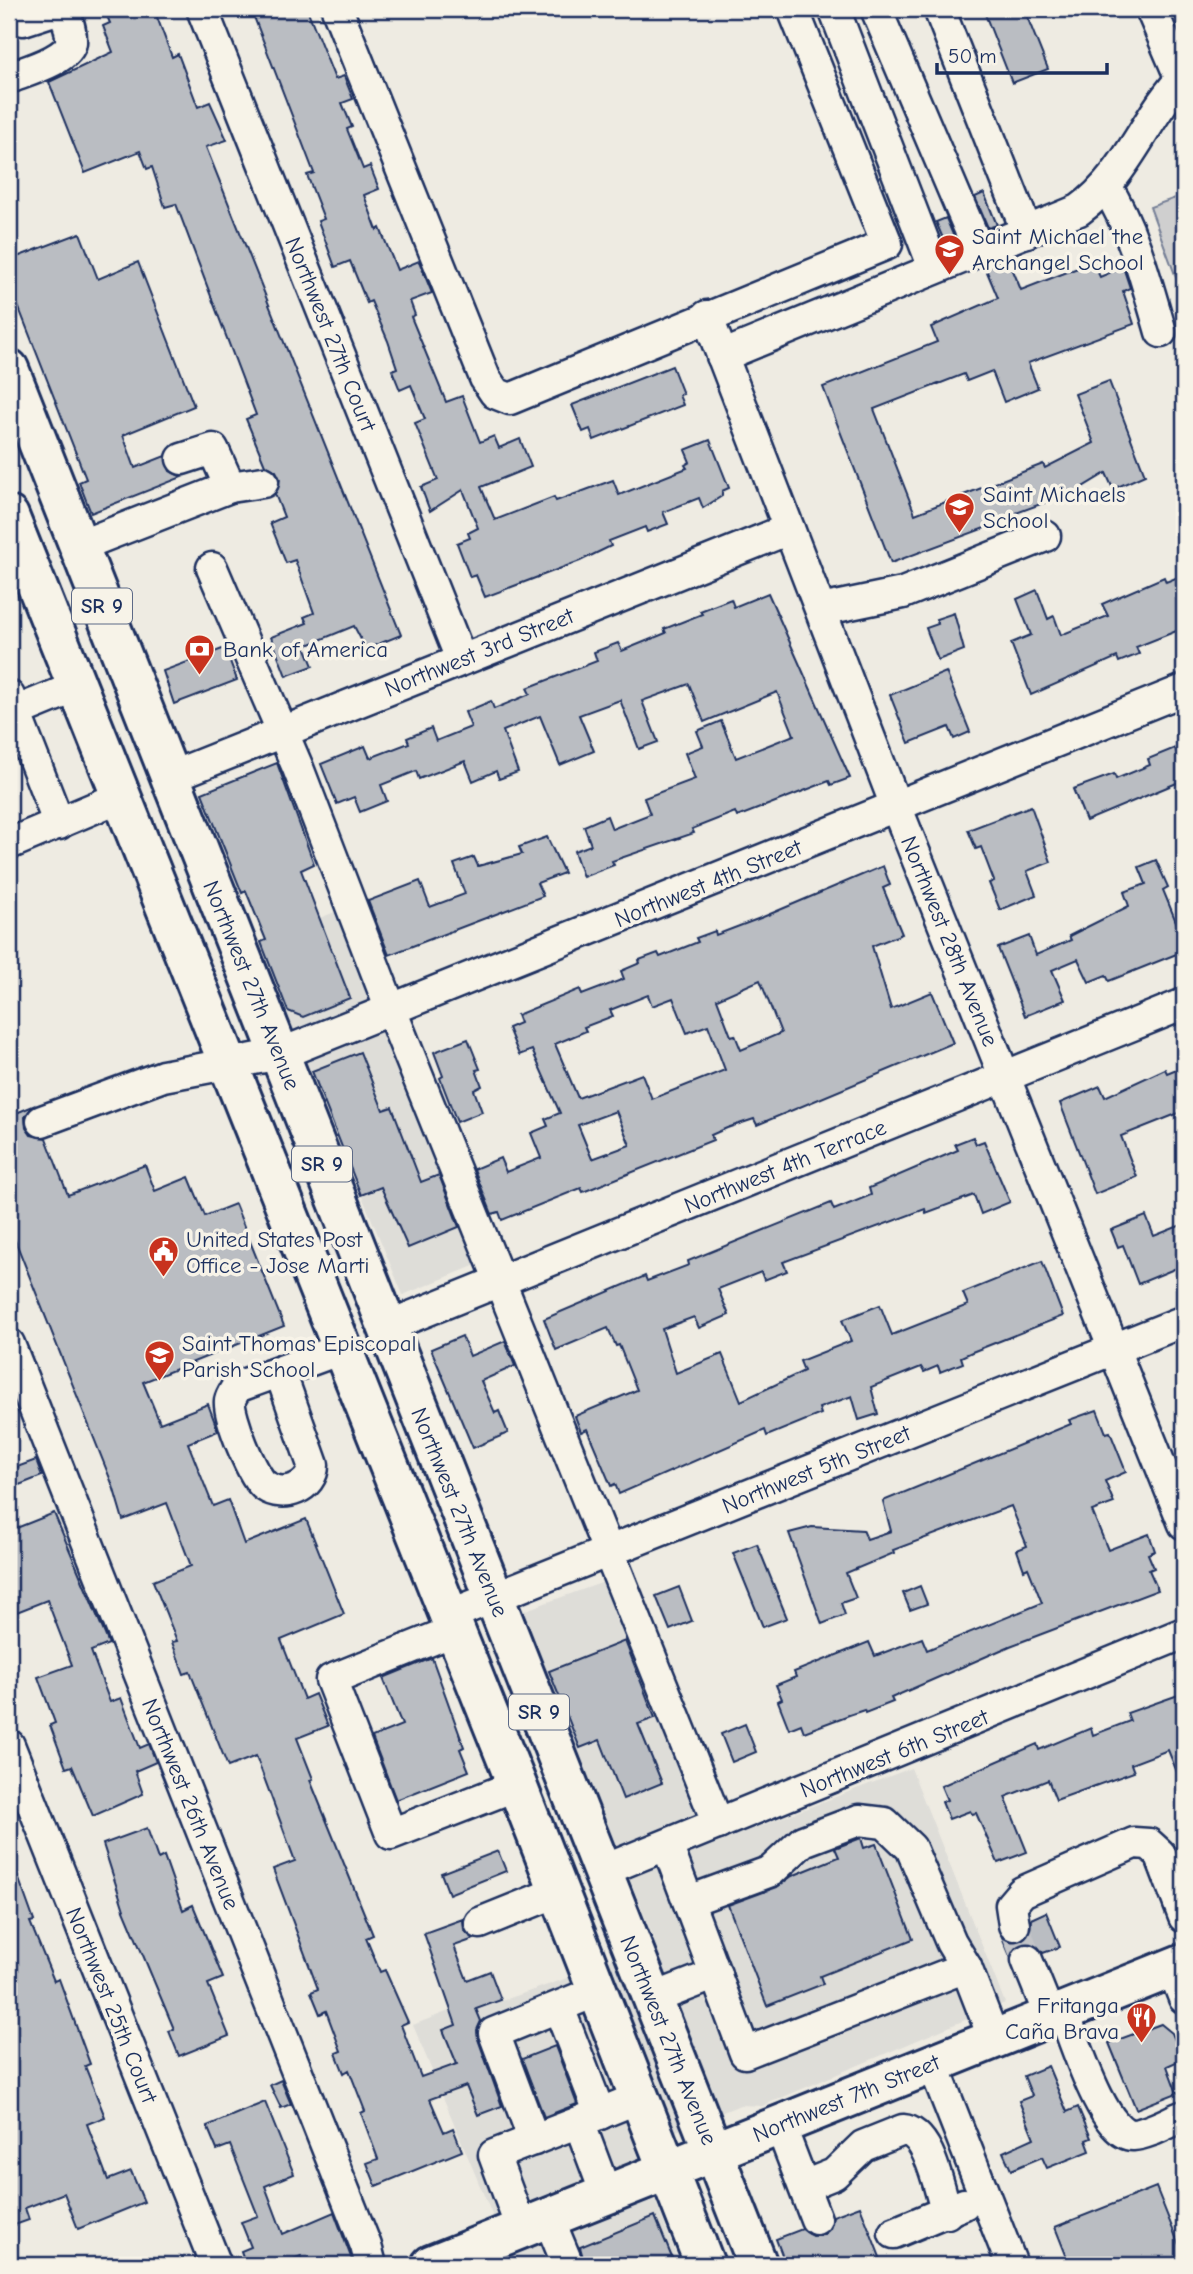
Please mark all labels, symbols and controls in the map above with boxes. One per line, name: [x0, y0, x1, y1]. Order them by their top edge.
scale bar: [937, 32, 1107, 76]
text: 50 m: [948, 44, 997, 68]
place label: Saint Michael the Archangel School: [972, 223, 1144, 276]
school or university icon: Saint Michael the Archangel School: [932, 232, 966, 276]
street label: Northwest 27th Court: [279, 233, 382, 437]
place label: Saint Michaels School: [983, 481, 1126, 534]
school or university icon: Saint Michaels School: [943, 490, 977, 534]
road number: SR 9: [72, 588, 132, 624]
street label: Northwest 3rd Street: [381, 602, 579, 703]
bank icon: Bank of America: [183, 632, 217, 676]
place label: Bank of America: [223, 636, 388, 663]
street label: Northwest 28th Avenue: [895, 832, 1004, 1050]
street label: Northwest 4th Street: [611, 833, 807, 933]
street label: Northwest 27th Avenue: [197, 877, 306, 1094]
street label: Northwest 4th Terrace: [680, 1114, 890, 1219]
road number: SR 9: [292, 1146, 352, 1182]
place label: United States Post Office - Jose Marti: [186, 1226, 369, 1279]
public building icon: United States Post Office - Jose Marti: [146, 1235, 180, 1279]
place label: Saint Thomas Episcopal Parish School: [182, 1330, 417, 1383]
school or university icon: Saint Thomas Episcopal Parish School: [142, 1339, 176, 1383]
street label: Northwest 27th Avenue: [405, 1404, 514, 1621]
street label: Northwest 5th Street: [718, 1419, 916, 1520]
road number: SR 9: [509, 1694, 569, 1730]
street label: Northwest 26th Avenue: [136, 1695, 245, 1914]
street label: Northwest 6th Street: [796, 1703, 994, 1804]
street label: Northwest 25th Court: [60, 1903, 164, 2108]
street label: Northwest 27th Avenue: [614, 1932, 723, 2149]
place label: Fritanga Caña Brava: [1005, 1992, 1119, 2045]
restaurant icon: Fritanga Caña Brava: [1125, 2001, 1159, 2045]
street label: Northwest 7th Street: [749, 2048, 945, 2148]

